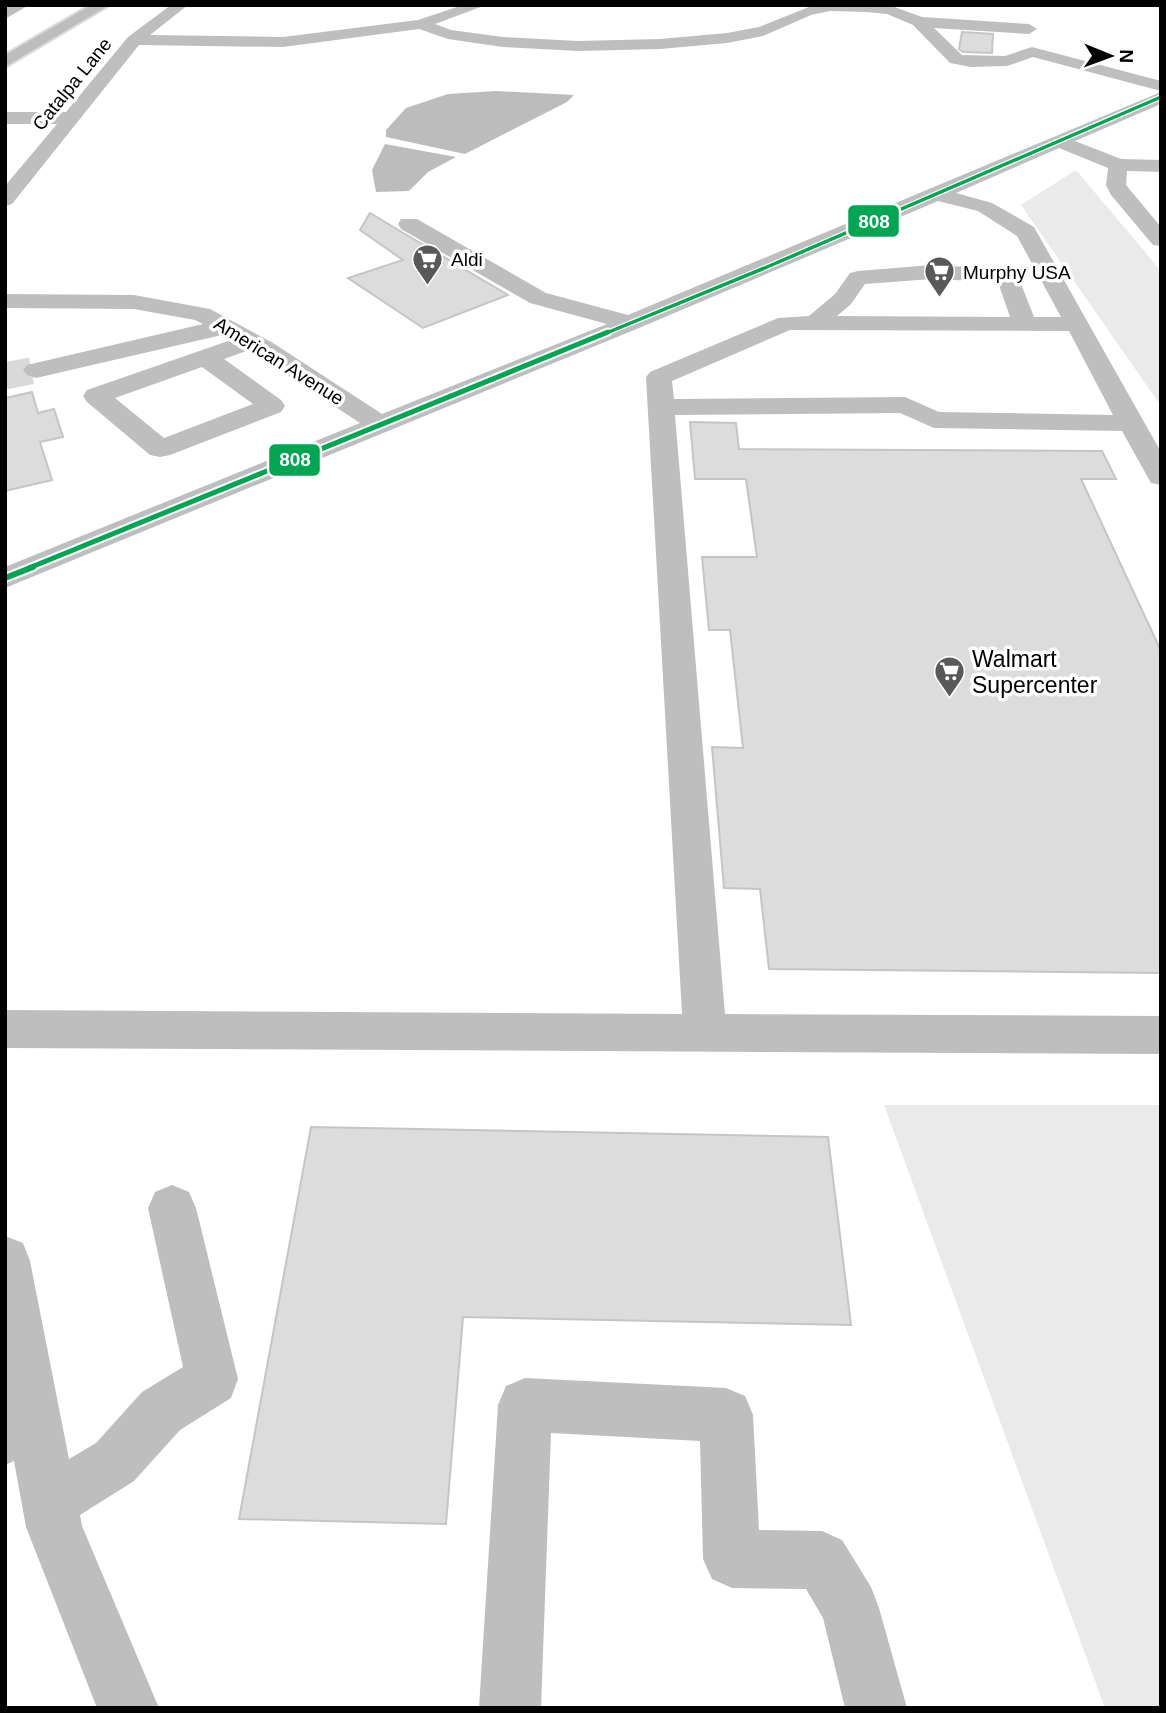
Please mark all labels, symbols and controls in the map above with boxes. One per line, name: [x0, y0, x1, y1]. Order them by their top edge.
north arrow: [1075, 21, 1145, 91]
street label: Catalpa Lane: [28, 33, 116, 135]
text: N: [1116, 49, 1137, 63]
line badge: 808: [847, 204, 900, 238]
text: 808: [858, 211, 890, 232]
supermarket icon: Aldi: [411, 242, 445, 286]
place label: Aldi: [451, 249, 483, 270]
supermarket icon: Murphy USA: [923, 255, 957, 299]
place label: Murphy USA: [963, 262, 1071, 283]
street label: American Avenue: [210, 313, 348, 409]
line badge: 808: [268, 443, 321, 477]
text: 808: [279, 449, 311, 470]
place label: Walmart Supercenter: [972, 646, 1098, 698]
supermarket icon: Walmart Supercenter: [932, 655, 966, 699]

